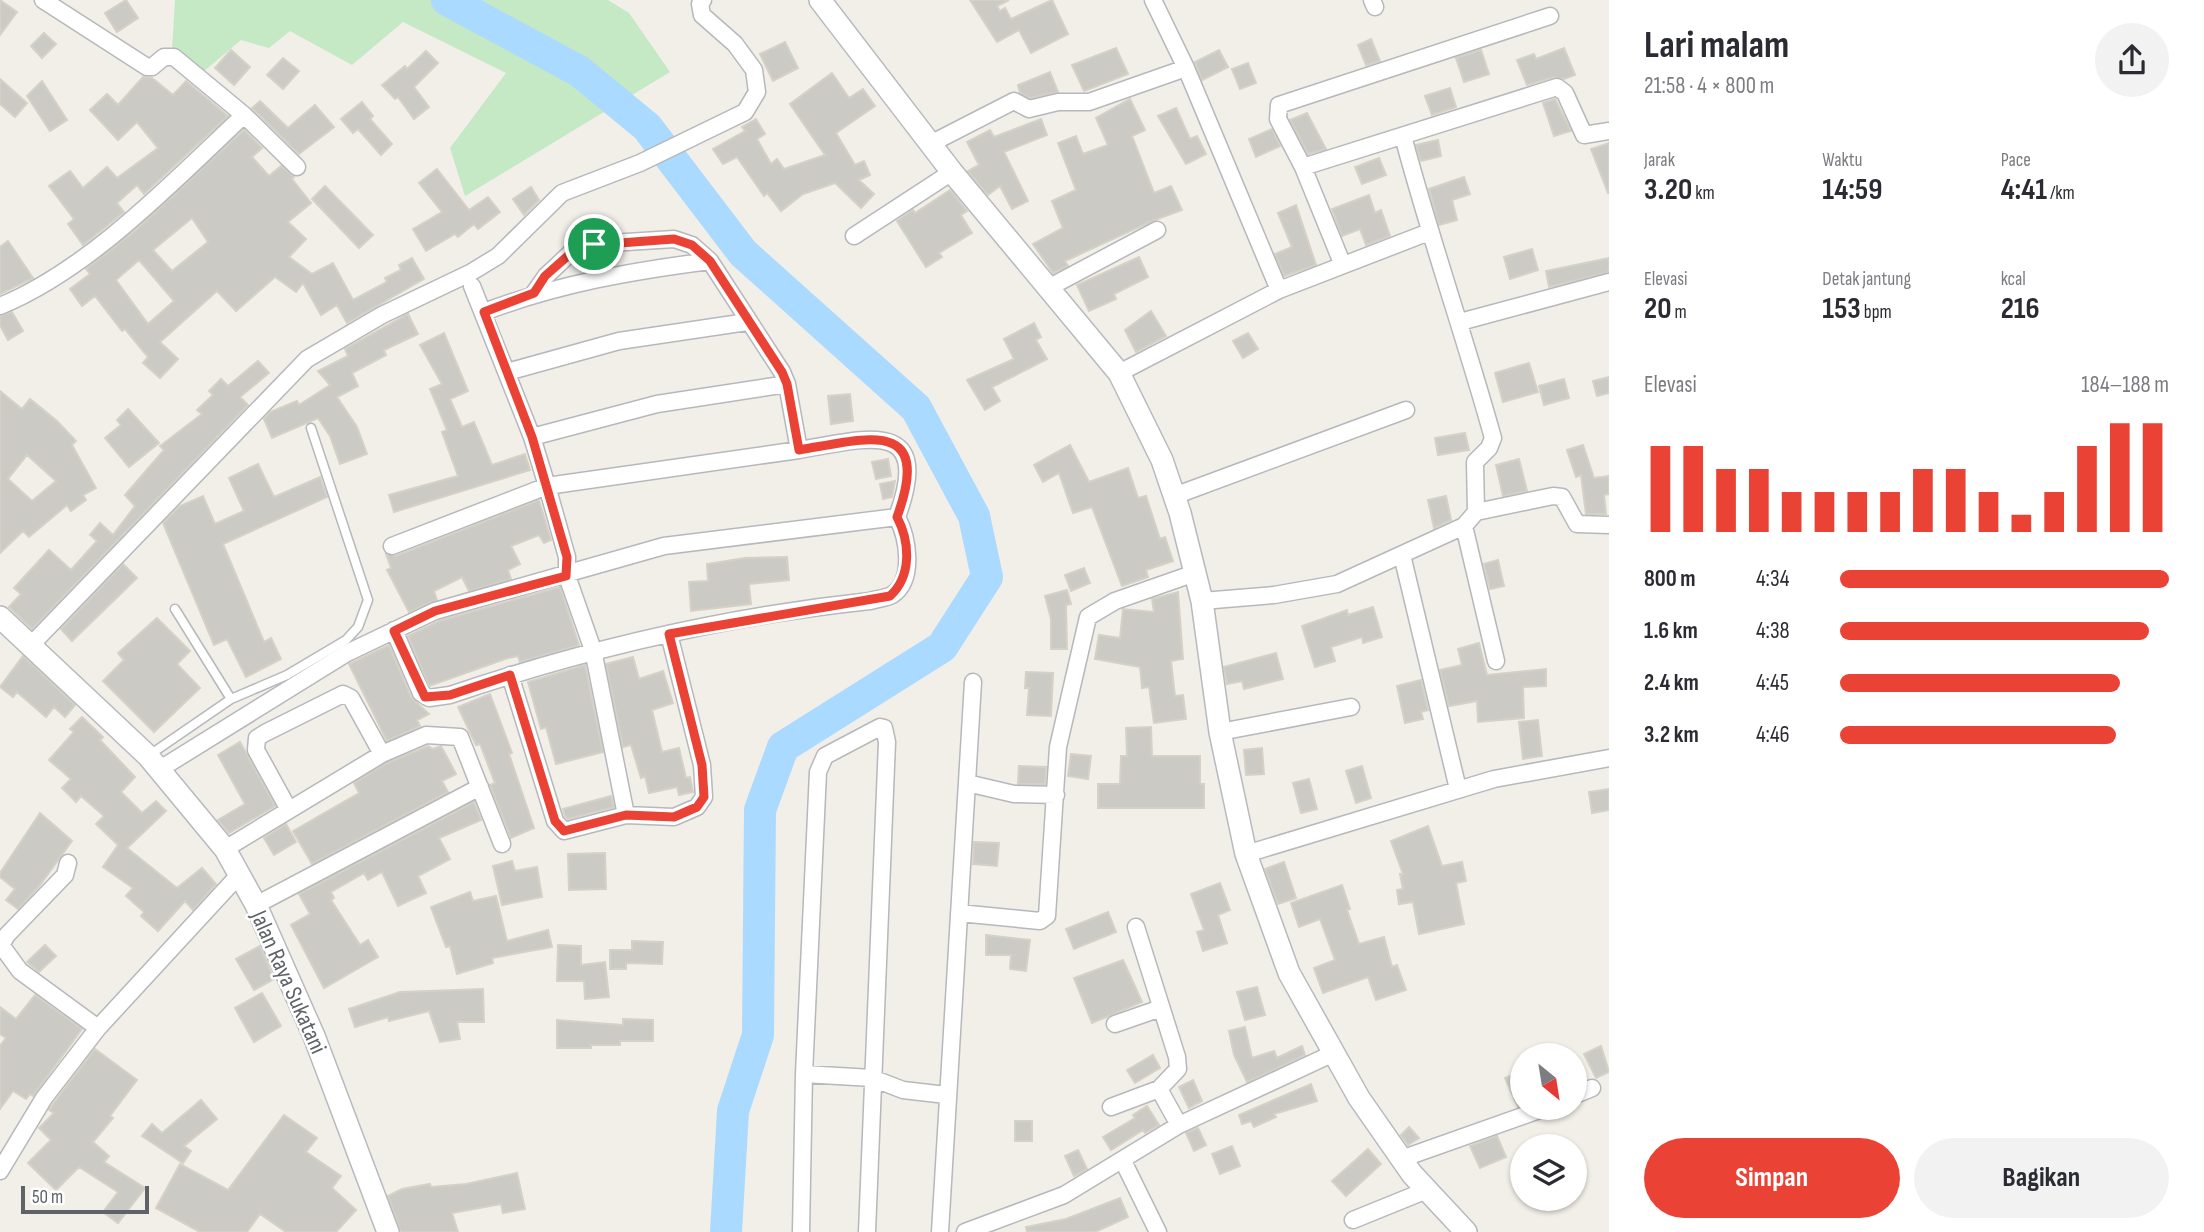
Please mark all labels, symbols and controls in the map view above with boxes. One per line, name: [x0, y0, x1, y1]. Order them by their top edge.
text: Lari malam: [1644, 23, 1789, 68]
button: share: [2095, 23, 2169, 97]
text: 21:58 · 4 × 800 m: [1644, 72, 1774, 100]
text: Jarak: [1644, 149, 1675, 172]
text: Waktu: [1822, 149, 1863, 172]
text: Pace: [2001, 149, 2031, 172]
text: 3.20: [1644, 172, 1692, 208]
text: 14:59: [1822, 172, 1882, 208]
text: 4:41: [2001, 172, 2047, 208]
text: km: [1692, 182, 1715, 205]
text: /km: [2047, 182, 2075, 205]
pin: [564, 214, 624, 274]
icon: arrive: [575, 225, 613, 263]
text: Elevasi: [1644, 268, 1688, 291]
text: Detak jantung: [1822, 268, 1911, 291]
text: kcal: [2001, 268, 2026, 291]
text: 20: [1644, 291, 1671, 327]
text: 153: [1822, 291, 1861, 327]
text: 216: [2001, 291, 2040, 327]
text: m: [1671, 301, 1687, 324]
text: bpm: [1861, 301, 1892, 324]
text: Elevasi: [1644, 371, 1697, 399]
text: 184–188 m: [2081, 371, 2169, 399]
text: 800 m: [1644, 565, 1696, 593]
text: 4:34: [1756, 565, 1789, 593]
text: 1.6 km: [1644, 617, 1698, 645]
text: 4:38: [1756, 617, 1790, 645]
text: 2.4 km: [1644, 669, 1699, 697]
text: 4:45: [1756, 669, 1789, 697]
text: 3.2 km: [1644, 721, 1699, 749]
text: 4:46: [1756, 721, 1790, 749]
street label: Jalan Raya Sukatani: [244, 905, 333, 1058]
north arrow: [1510, 1043, 1587, 1120]
map controls: [1510, 1043, 1587, 1211]
button: layers: [1510, 1134, 1587, 1211]
button: Simpan: [1644, 1138, 1900, 1218]
button: Bagikan: [1914, 1138, 2169, 1218]
scale bar: [21, 1183, 149, 1215]
text: 50 m: [32, 1186, 63, 1209]

